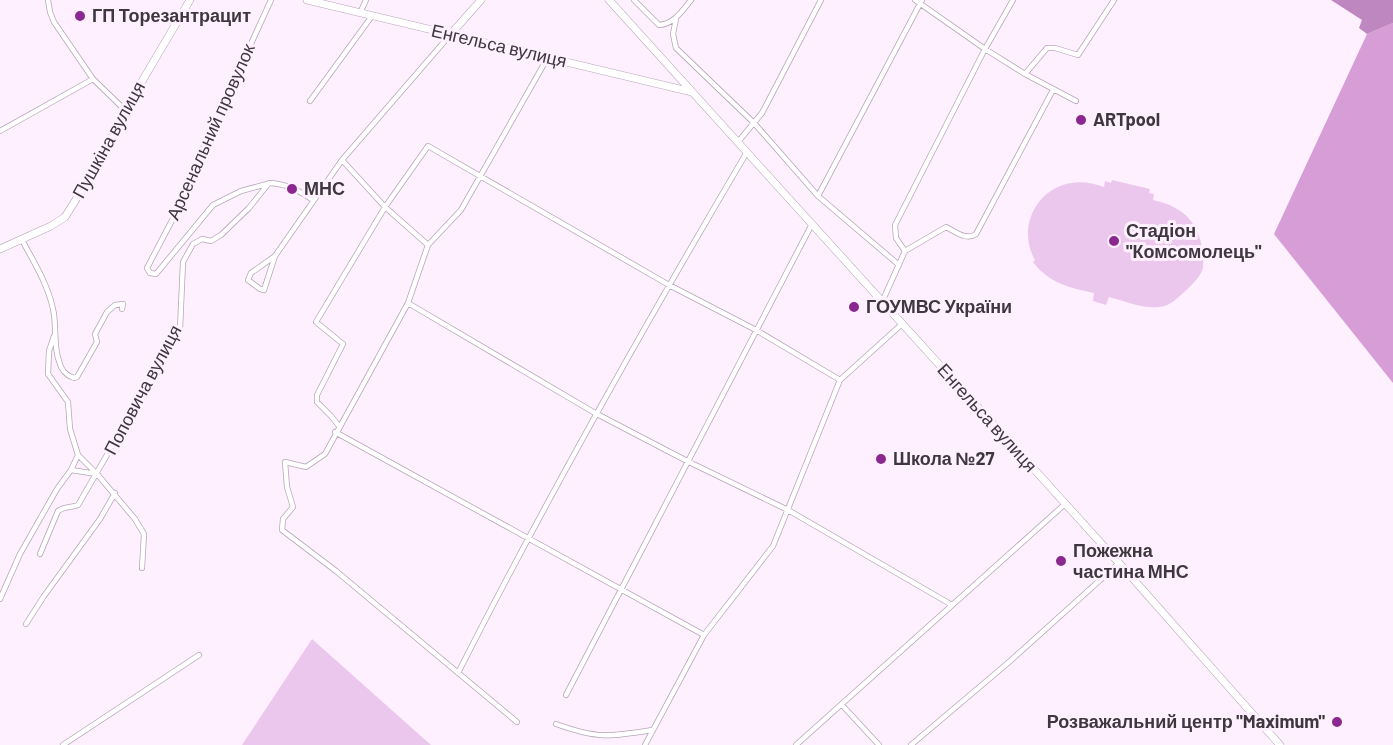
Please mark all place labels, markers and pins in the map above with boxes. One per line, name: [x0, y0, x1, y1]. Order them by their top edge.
place label: ГП Торезантрацит: [92, 4, 251, 26]
marker: ГП Торезантрацит: [73, 9, 87, 23]
place label: ARTpool: [1093, 108, 1160, 130]
marker: ARTpool: [1074, 113, 1088, 127]
place label: МНС: [304, 177, 345, 199]
marker: МНС: [285, 182, 299, 196]
place label: Стадіон "Комсомолець": [1126, 219, 1262, 262]
marker: Стадіон "Комсомолець": [1107, 234, 1121, 248]
place label: ГОУМВС України: [866, 295, 1012, 317]
marker: ГОУМВС України: [847, 300, 861, 314]
place label: Школа №27: [893, 447, 995, 469]
marker: Школа №27: [874, 452, 888, 466]
place label: Пожежна частина МНС: [1073, 539, 1189, 582]
marker: Пожежна частина МНС: [1054, 554, 1068, 568]
place label: Розважальний центр "Maximum": [1047, 710, 1326, 732]
marker: Розважальний центр "Maximum": [1330, 715, 1344, 729]

